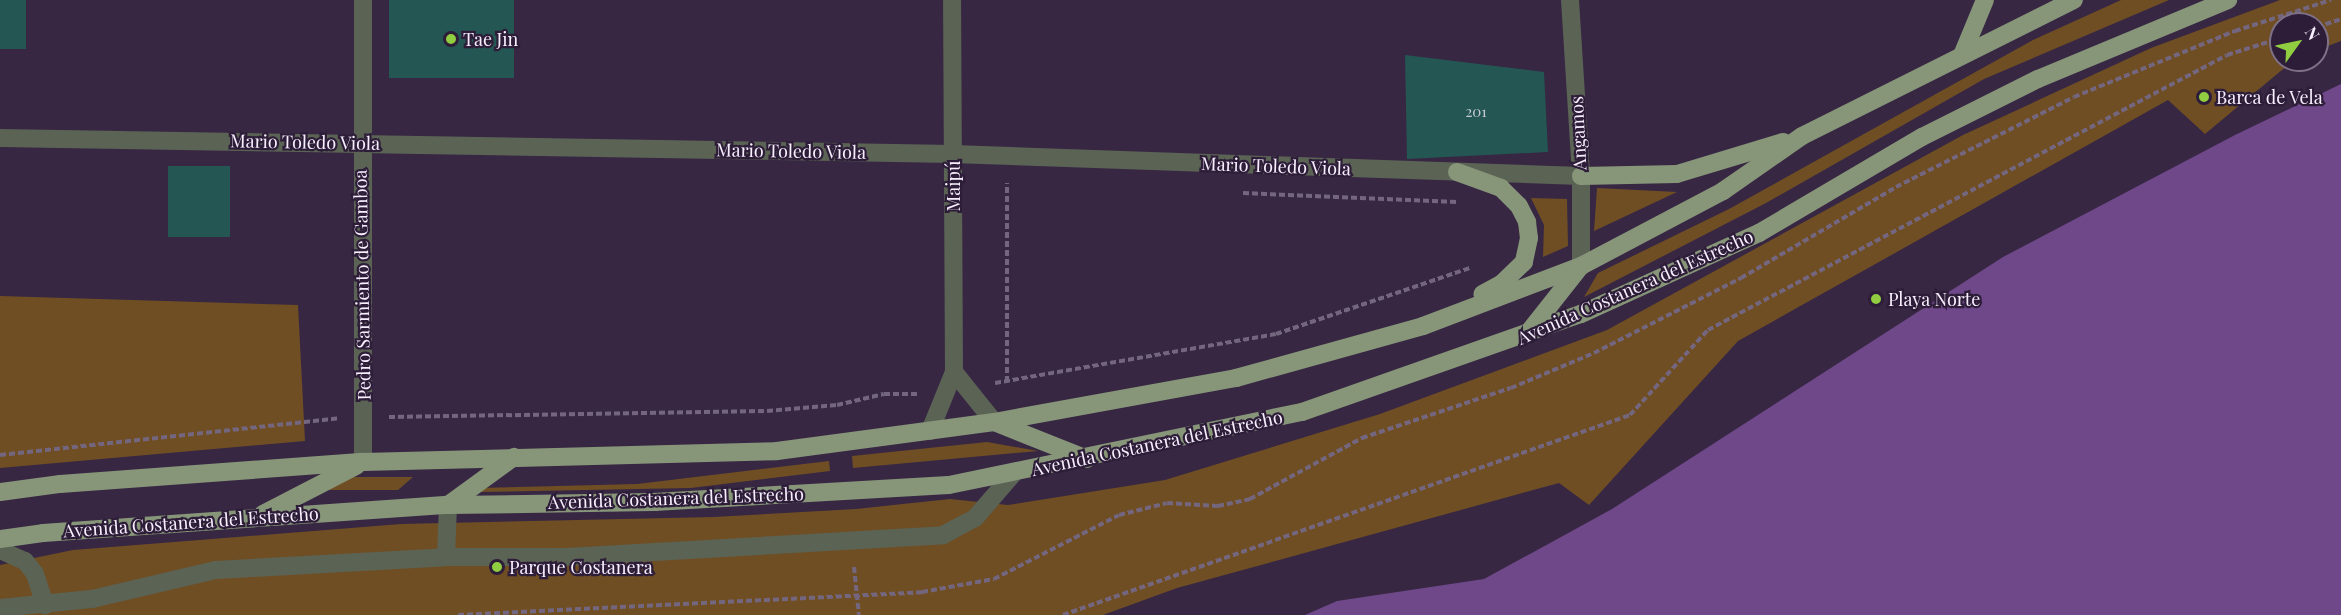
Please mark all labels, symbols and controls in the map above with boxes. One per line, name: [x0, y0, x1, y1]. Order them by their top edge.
north arrow: [2269, 12, 2329, 72]
text: N: [2301, 22, 2325, 44]
place label: Tae Jin: [463, 28, 518, 50]
marker: Tae Jin: [444, 32, 458, 46]
place label: Barca de Vela: [2216, 86, 2324, 108]
marker: Barca de Vela: [2197, 90, 2211, 104]
street label: Angamos: [1565, 95, 1591, 171]
house number: 201: [1465, 103, 1487, 121]
street label: Mario Toledo Viola: [229, 130, 381, 154]
street label: Mario Toledo Viola: [715, 139, 867, 163]
street label: Mario Toledo Viola: [1200, 153, 1352, 179]
street label: Maipú: [942, 161, 964, 211]
street label: Pedro Sarmiento de Gamboa: [349, 169, 375, 401]
street label: Avenida Costanera del Estrecho: [1513, 225, 1757, 349]
place label: Playa Norte: [1888, 288, 1981, 310]
marker: Playa Norte: [1869, 292, 1883, 306]
street label: Avenida Costanera del Estrecho: [1029, 406, 1285, 480]
street label: Avenida Costanera del Estrecho: [547, 483, 805, 513]
street label: Avenida Costanera del Estrecho: [62, 502, 320, 542]
place label: Parque Costanera: [509, 556, 653, 578]
marker: Parque Costanera: [490, 560, 504, 574]

